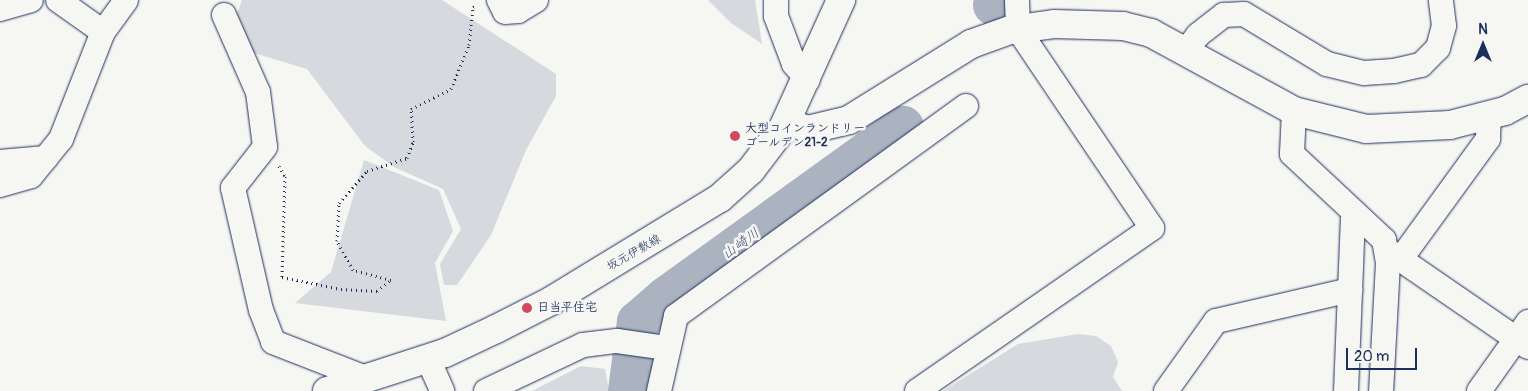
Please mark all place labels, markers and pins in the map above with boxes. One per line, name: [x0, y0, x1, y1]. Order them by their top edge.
place label: 大型コインランドリー ゴールデン21-2: [745, 122, 865, 150]
marker: 大型コインランドリー ゴールデン21-2: [729, 130, 741, 142]
place label: 日当平住宅: [537, 301, 597, 315]
marker: 日当平住宅: [521, 302, 533, 314]

